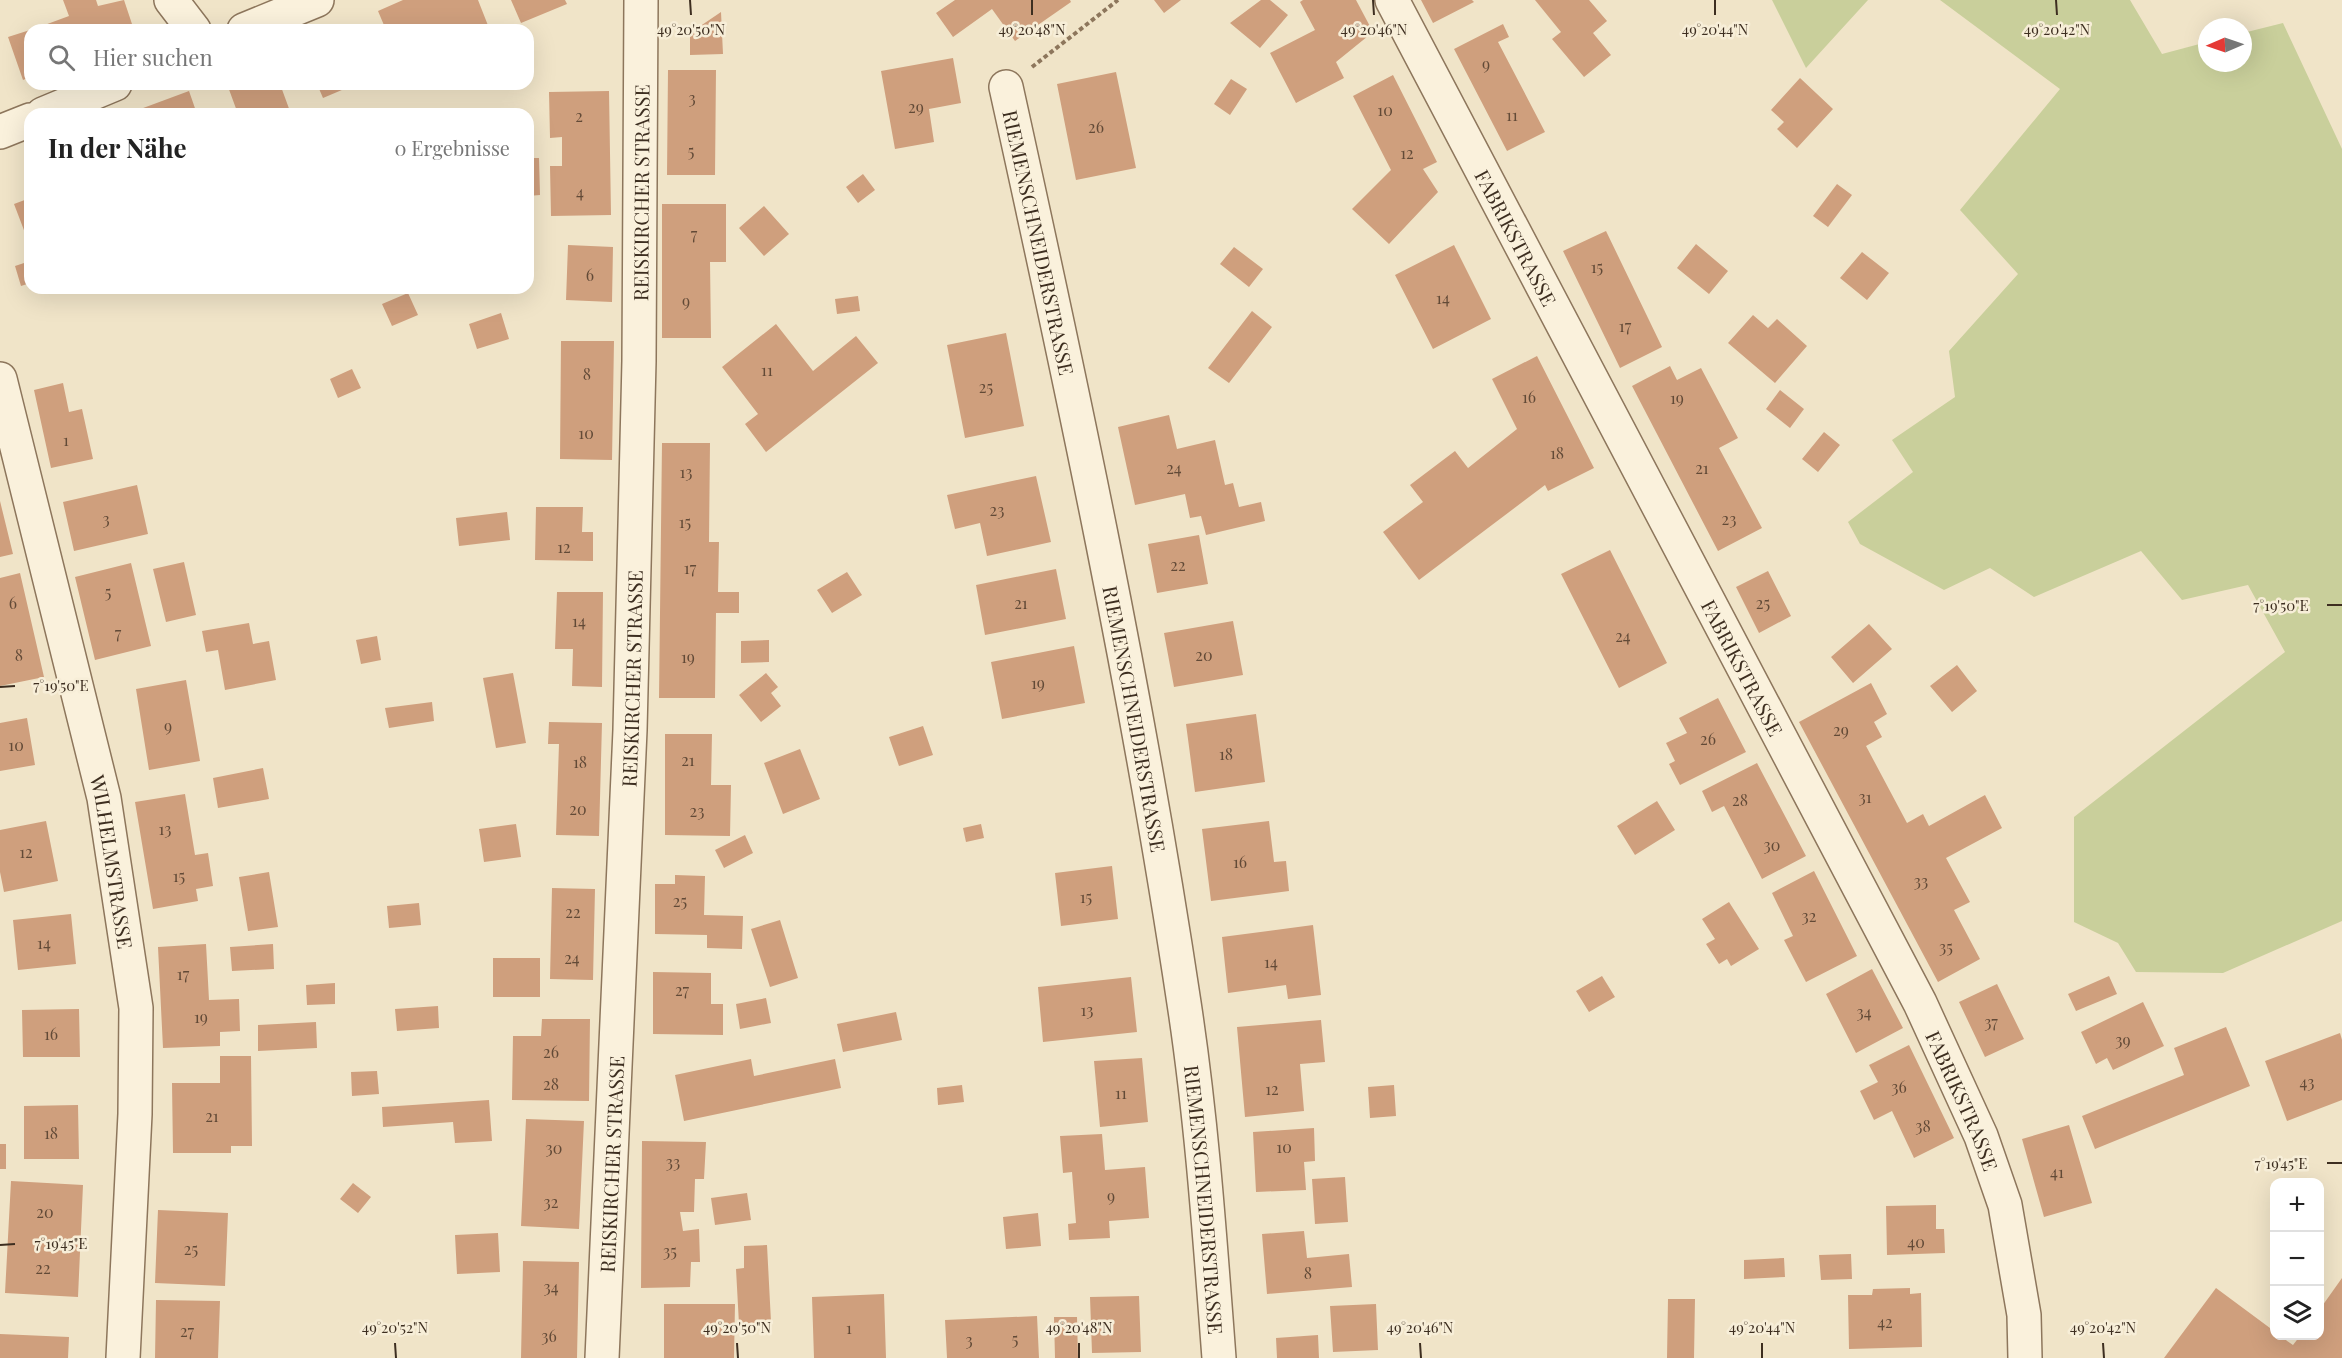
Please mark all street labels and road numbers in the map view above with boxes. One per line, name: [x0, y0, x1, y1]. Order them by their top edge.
street label: REISKIRCHER STRASSE: [626, 84, 654, 301]
street label: RIEMENSCHNEIDERSTRASSE: [998, 107, 1081, 377]
street label: FABRIKSTRASSE: [1470, 164, 1564, 310]
street label: REISKIRCHER STRASSE: [614, 570, 647, 788]
street label: RIEMENSCHNEIDERSTRASSE: [1098, 583, 1173, 854]
street label: FABRIKSTRASSE: [1696, 594, 1790, 740]
street label: WILHELMSTRASSE: [85, 771, 140, 950]
street label: FABRIKSTRASSE: [1921, 1026, 2005, 1174]
street label: REISKIRCHER STRASSE: [592, 1055, 629, 1273]
street label: RIEMENSCHNEIDERSTRASSE: [1179, 1063, 1231, 1335]

